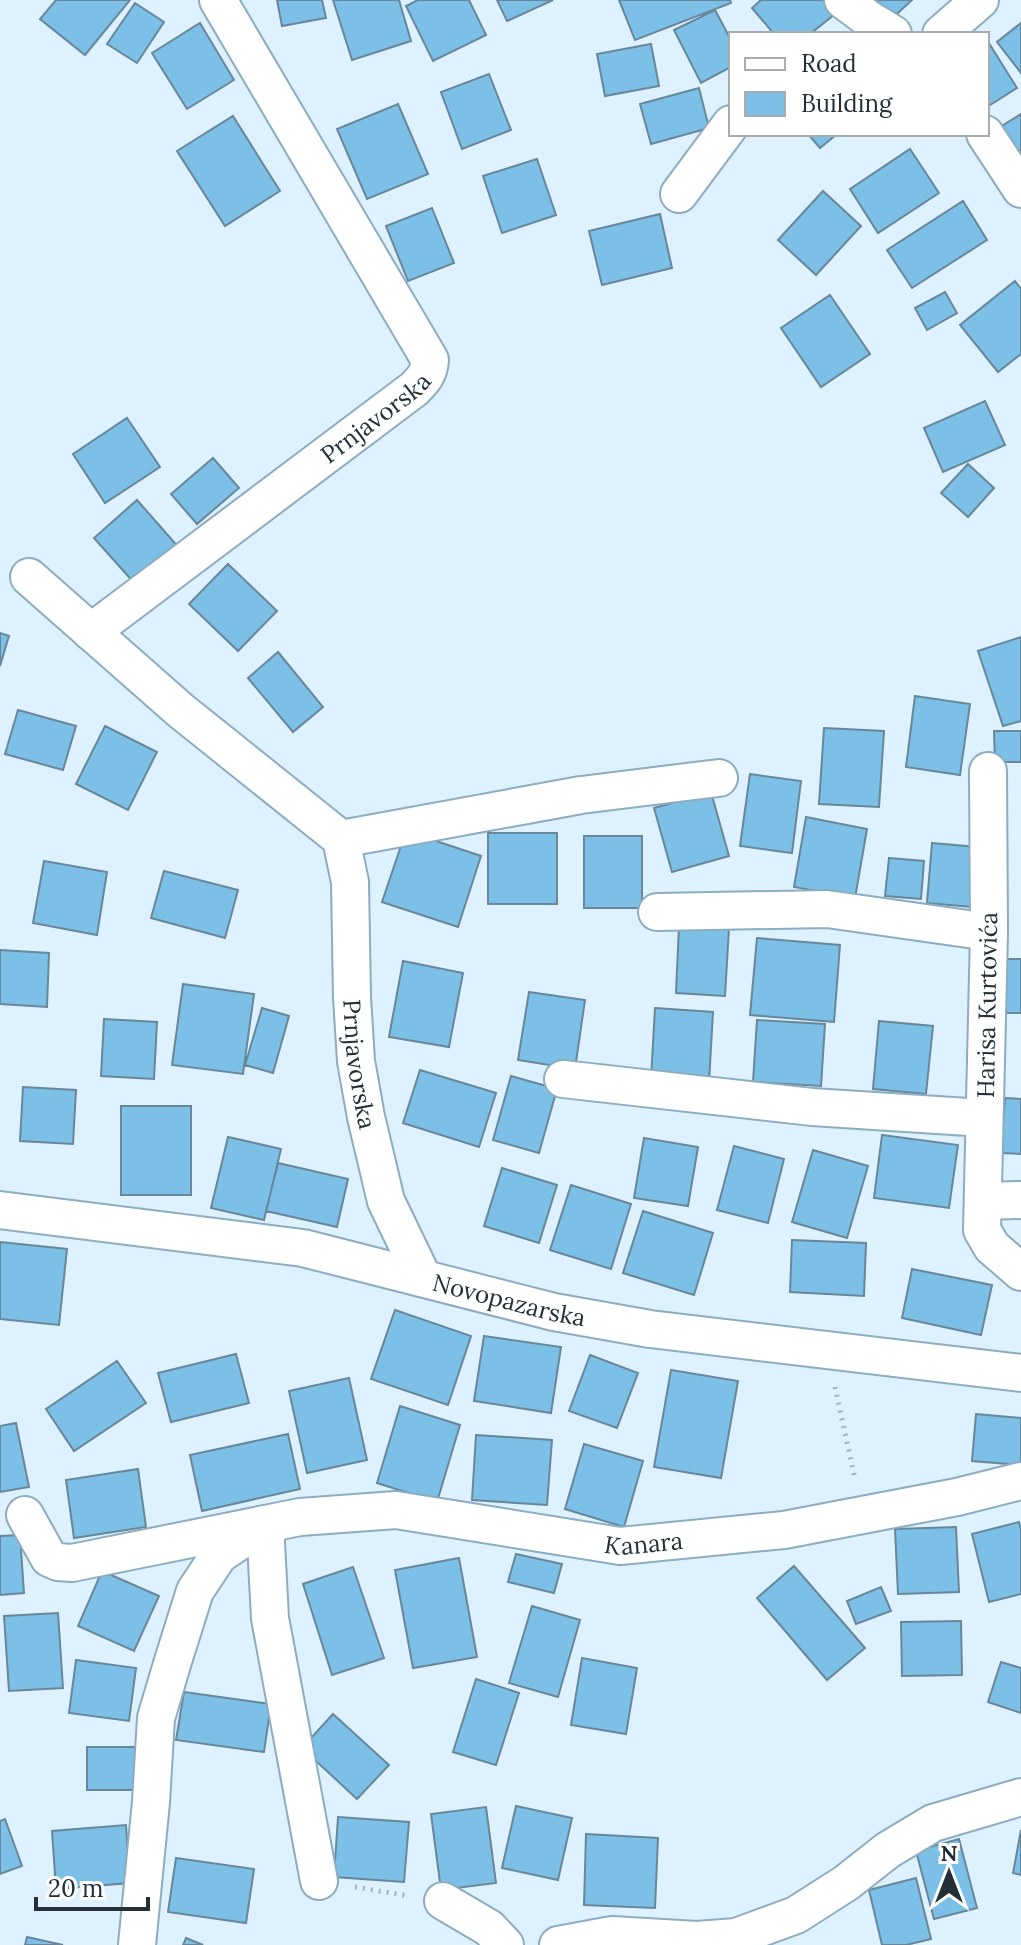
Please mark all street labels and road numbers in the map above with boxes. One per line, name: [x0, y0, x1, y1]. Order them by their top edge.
street label: Prnjavorska: [314, 366, 437, 470]
street label: Harisa Kurtovića: [970, 912, 1004, 1098]
street label: Prnjavorska: [337, 998, 384, 1132]
street label: Novopazarska: [430, 1266, 588, 1333]
street label: Kanara: [602, 1524, 684, 1562]

